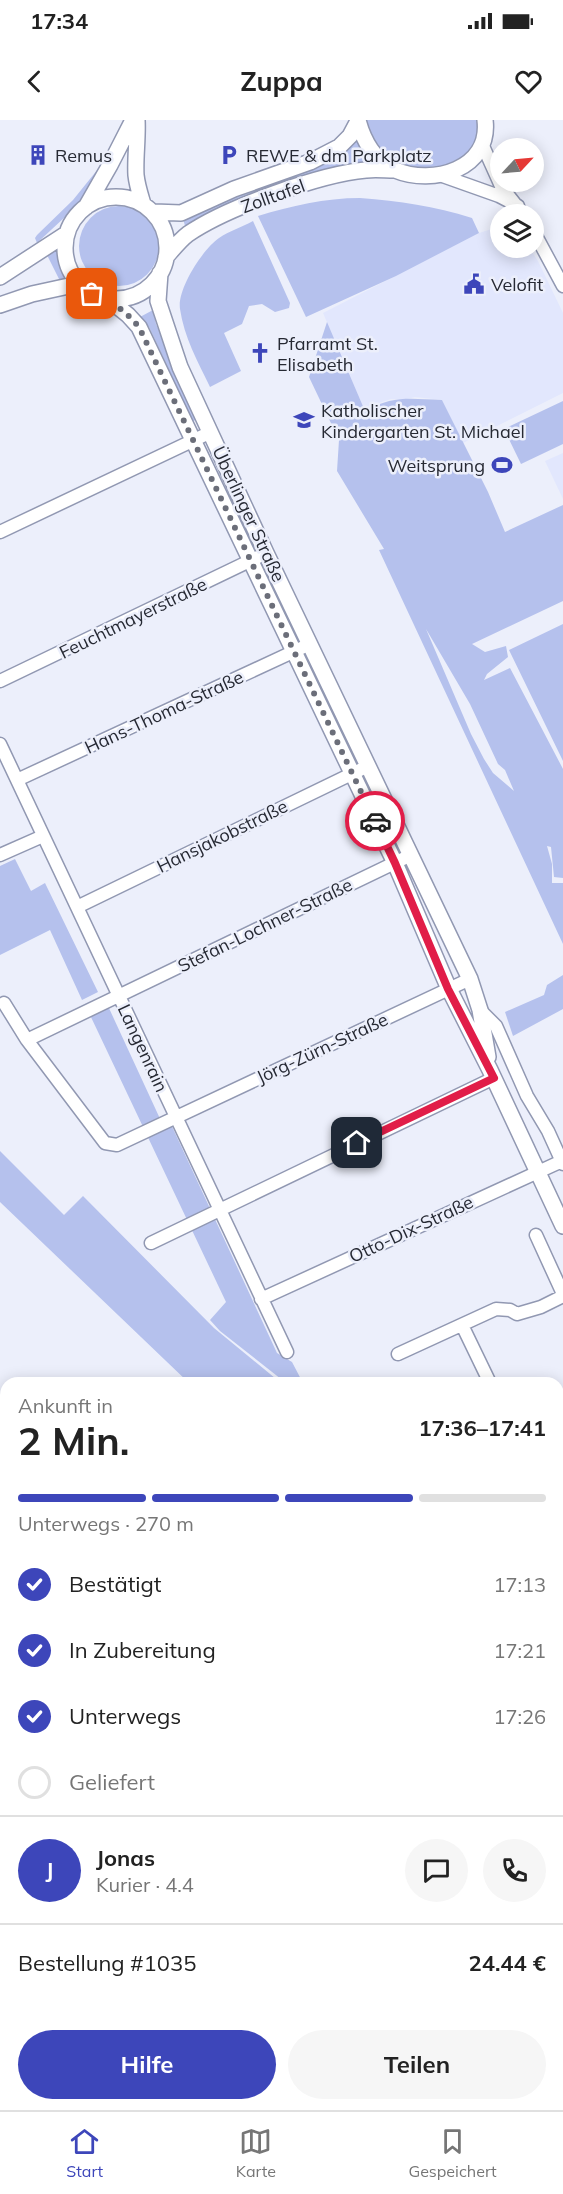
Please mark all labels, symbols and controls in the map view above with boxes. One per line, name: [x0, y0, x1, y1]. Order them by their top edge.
text: 17:34: [30, 7, 88, 35]
text: Zuppa: [240, 64, 323, 98]
icon: back: [18, 65, 51, 98]
icon: heart: [512, 65, 545, 98]
north arrow: [490, 138, 544, 192]
map controls: [490, 138, 544, 258]
building icon: Remus: [26, 143, 50, 167]
parking icon: REWE & dm Parkplatz: [217, 143, 241, 167]
place label: Remus: [55, 144, 112, 167]
place label: REWE & dm Parkplatz: [246, 144, 432, 167]
street label: Zolltafel: [238, 174, 308, 218]
button: layers: [490, 204, 544, 258]
pin: [66, 268, 117, 319]
public building icon: Velofit: [462, 272, 486, 296]
place label: Velofit: [491, 273, 543, 296]
icon: bag: [75, 277, 108, 310]
place label: Pfarramt St. Elisabeth: [277, 332, 378, 376]
church icon: Pfarramt St. Elisabeth: [248, 341, 272, 365]
place label: Katholischer Kindergarten St. Michael: [321, 399, 525, 443]
school or university icon: Katholischer Kindergarten St. Michael: [292, 408, 316, 432]
street label: Überlinger Straße: [207, 442, 291, 586]
sports icon: Weitsprung: [490, 453, 514, 477]
place label: Weitsprung: [388, 454, 485, 477]
street label: Feuchtmayerstraße: [55, 572, 211, 664]
street label: Hans-Thoma-Straße: [81, 665, 247, 759]
courier: [345, 791, 405, 851]
street label: Hansjakobstraße: [153, 794, 291, 878]
icon: car: [359, 805, 392, 838]
street label: Stefan-Lochner-Straße: [174, 873, 356, 977]
street label: Langenrain: [113, 1000, 173, 1096]
street label: Jörg-Zürn-Straße: [253, 1007, 391, 1089]
pin: [331, 1117, 382, 1168]
icon: home: [340, 1126, 373, 1159]
street label: Otto-Dix-Straße: [345, 1190, 477, 1268]
text: Ankunft in: [18, 1393, 113, 1418]
text: 17:36–17:41: [418, 1414, 546, 1442]
text: 2 Min.: [18, 1416, 129, 1465]
text: Unterwegs · 270 m: [18, 1511, 194, 1536]
icon: check: [18, 1568, 51, 1601]
text: Bestätigt: [69, 1570, 162, 1598]
text: 17:13: [493, 1572, 546, 1597]
icon: check: [18, 1634, 51, 1667]
text: In Zubereitung: [69, 1636, 216, 1664]
text: 17:21: [493, 1638, 546, 1663]
icon: check: [18, 1700, 51, 1733]
text: Unterwegs: [69, 1702, 181, 1730]
text: 17:26: [493, 1704, 546, 1729]
text: Geliefert: [69, 1768, 155, 1796]
button: chat: [405, 1839, 468, 1902]
button: phone: [483, 1839, 546, 1902]
text: Jonas: [96, 1844, 155, 1872]
text: J: [46, 1856, 53, 1884]
text: Kurier · 4.4: [96, 1872, 194, 1897]
text: Bestellung #1035: [18, 1949, 196, 1977]
text: 24.44 €: [469, 1949, 546, 1977]
button: Hilfe: [18, 2030, 276, 2099]
button: Teilen: [288, 2030, 546, 2099]
tab: Start: [66, 2125, 103, 2181]
tab: Karte: [236, 2125, 276, 2181]
tab: Gespeichert: [408, 2125, 497, 2181]

